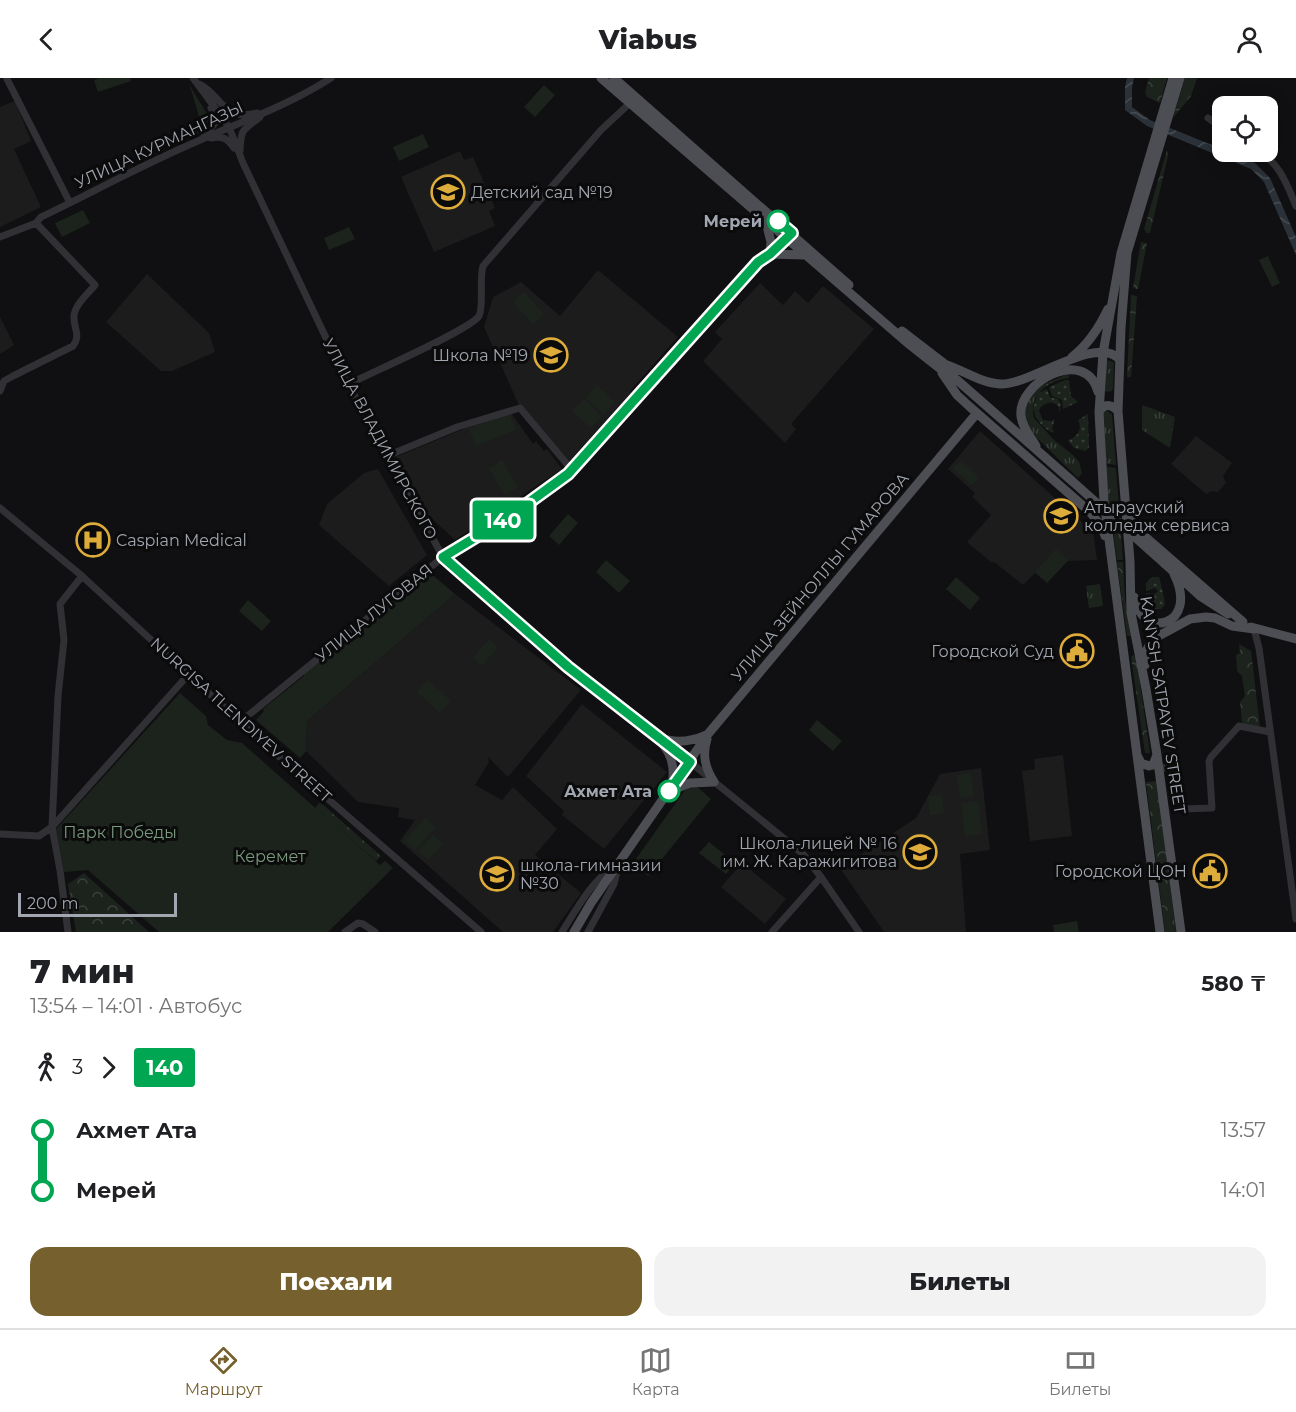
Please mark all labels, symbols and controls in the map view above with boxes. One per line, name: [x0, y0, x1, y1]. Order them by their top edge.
icon: back: [30, 23, 63, 56]
text: Viabus: [599, 23, 697, 56]
icon: person: [1233, 23, 1266, 56]
map controls: [1212, 96, 1278, 162]
button: locate: [1212, 96, 1278, 162]
street label: УЛИЦА КУРМАНГАЗЫ: [72, 98, 246, 192]
school or university icon: Детский сад №19: [430, 174, 466, 210]
place label: Детский сад №19: [471, 183, 613, 202]
marker: Мерей: [767, 210, 789, 232]
place label: Мерей: [704, 212, 762, 231]
street label: УЛИЦА ВЛАДИМИРСКОГО: [319, 335, 441, 543]
school or university icon: Школа №19: [533, 337, 569, 373]
place label: Школа №19: [433, 346, 528, 365]
street label: УЛИЦА ЗЕЙНОЛЛЫ ГУМАРОВА: [727, 469, 913, 685]
school or university icon: Атырауский колледж сервиса: [1043, 498, 1079, 534]
place label: Атырауский колледж сервиса: [1084, 498, 1230, 535]
line badge: 140: [468, 500, 538, 540]
text: 140: [485, 508, 521, 533]
hospital icon: Caspian Medical: [75, 522, 111, 558]
place label: Caspian Medical: [116, 531, 247, 550]
street label: УЛИЦА ЛУГОВАЯ: [312, 560, 436, 666]
street label: KANYSH SATPAYEV STREET: [1136, 595, 1190, 816]
public building icon: Городской Суд: [1059, 633, 1095, 669]
street label: NURGISA TLENDIYEV STREET: [147, 634, 336, 807]
place label: Городской Суд: [931, 642, 1054, 661]
marker: Ахмет Ата: [658, 780, 680, 802]
place label: Ахмет Ата: [564, 782, 652, 801]
park label: Парк Победы: [63, 823, 177, 842]
place label: Школа-лицей № 16 им. Ж. Каражигитова: [722, 834, 897, 871]
school or university icon: Школа-лицей № 16 им. Ж. Каражигитова: [902, 834, 938, 870]
park label: Керемет: [234, 847, 306, 866]
public building icon: Городской ЦОН: [1192, 853, 1228, 889]
school or university icon: школа-гимназии №30: [479, 856, 515, 892]
place label: школа-гимназии №30: [520, 856, 662, 893]
place label: Городской ЦОН: [1055, 862, 1187, 881]
scale bar: [18, 890, 177, 918]
text: 200 m: [27, 894, 78, 913]
text: 7 мин: [30, 951, 135, 991]
text: 580 ₸: [1201, 970, 1266, 997]
text: 13:54 – 14:01 · Автобус: [30, 994, 242, 1018]
icon: walk: [30, 1051, 63, 1084]
icon: forward: [92, 1051, 125, 1084]
text: 3: [72, 1055, 83, 1079]
text: 140: [146, 1055, 183, 1080]
text: Ахмет Ата: [76, 1117, 197, 1144]
text: 13:57: [1220, 1118, 1266, 1142]
text: Мерей: [76, 1177, 156, 1204]
text: 14:01: [1221, 1178, 1266, 1202]
button: Поехали: [30, 1247, 642, 1316]
button: Билеты: [654, 1247, 1266, 1316]
tab: Маршрут: [185, 1344, 262, 1399]
tab: Карта: [632, 1344, 680, 1399]
tab: Билеты: [1049, 1344, 1111, 1399]

